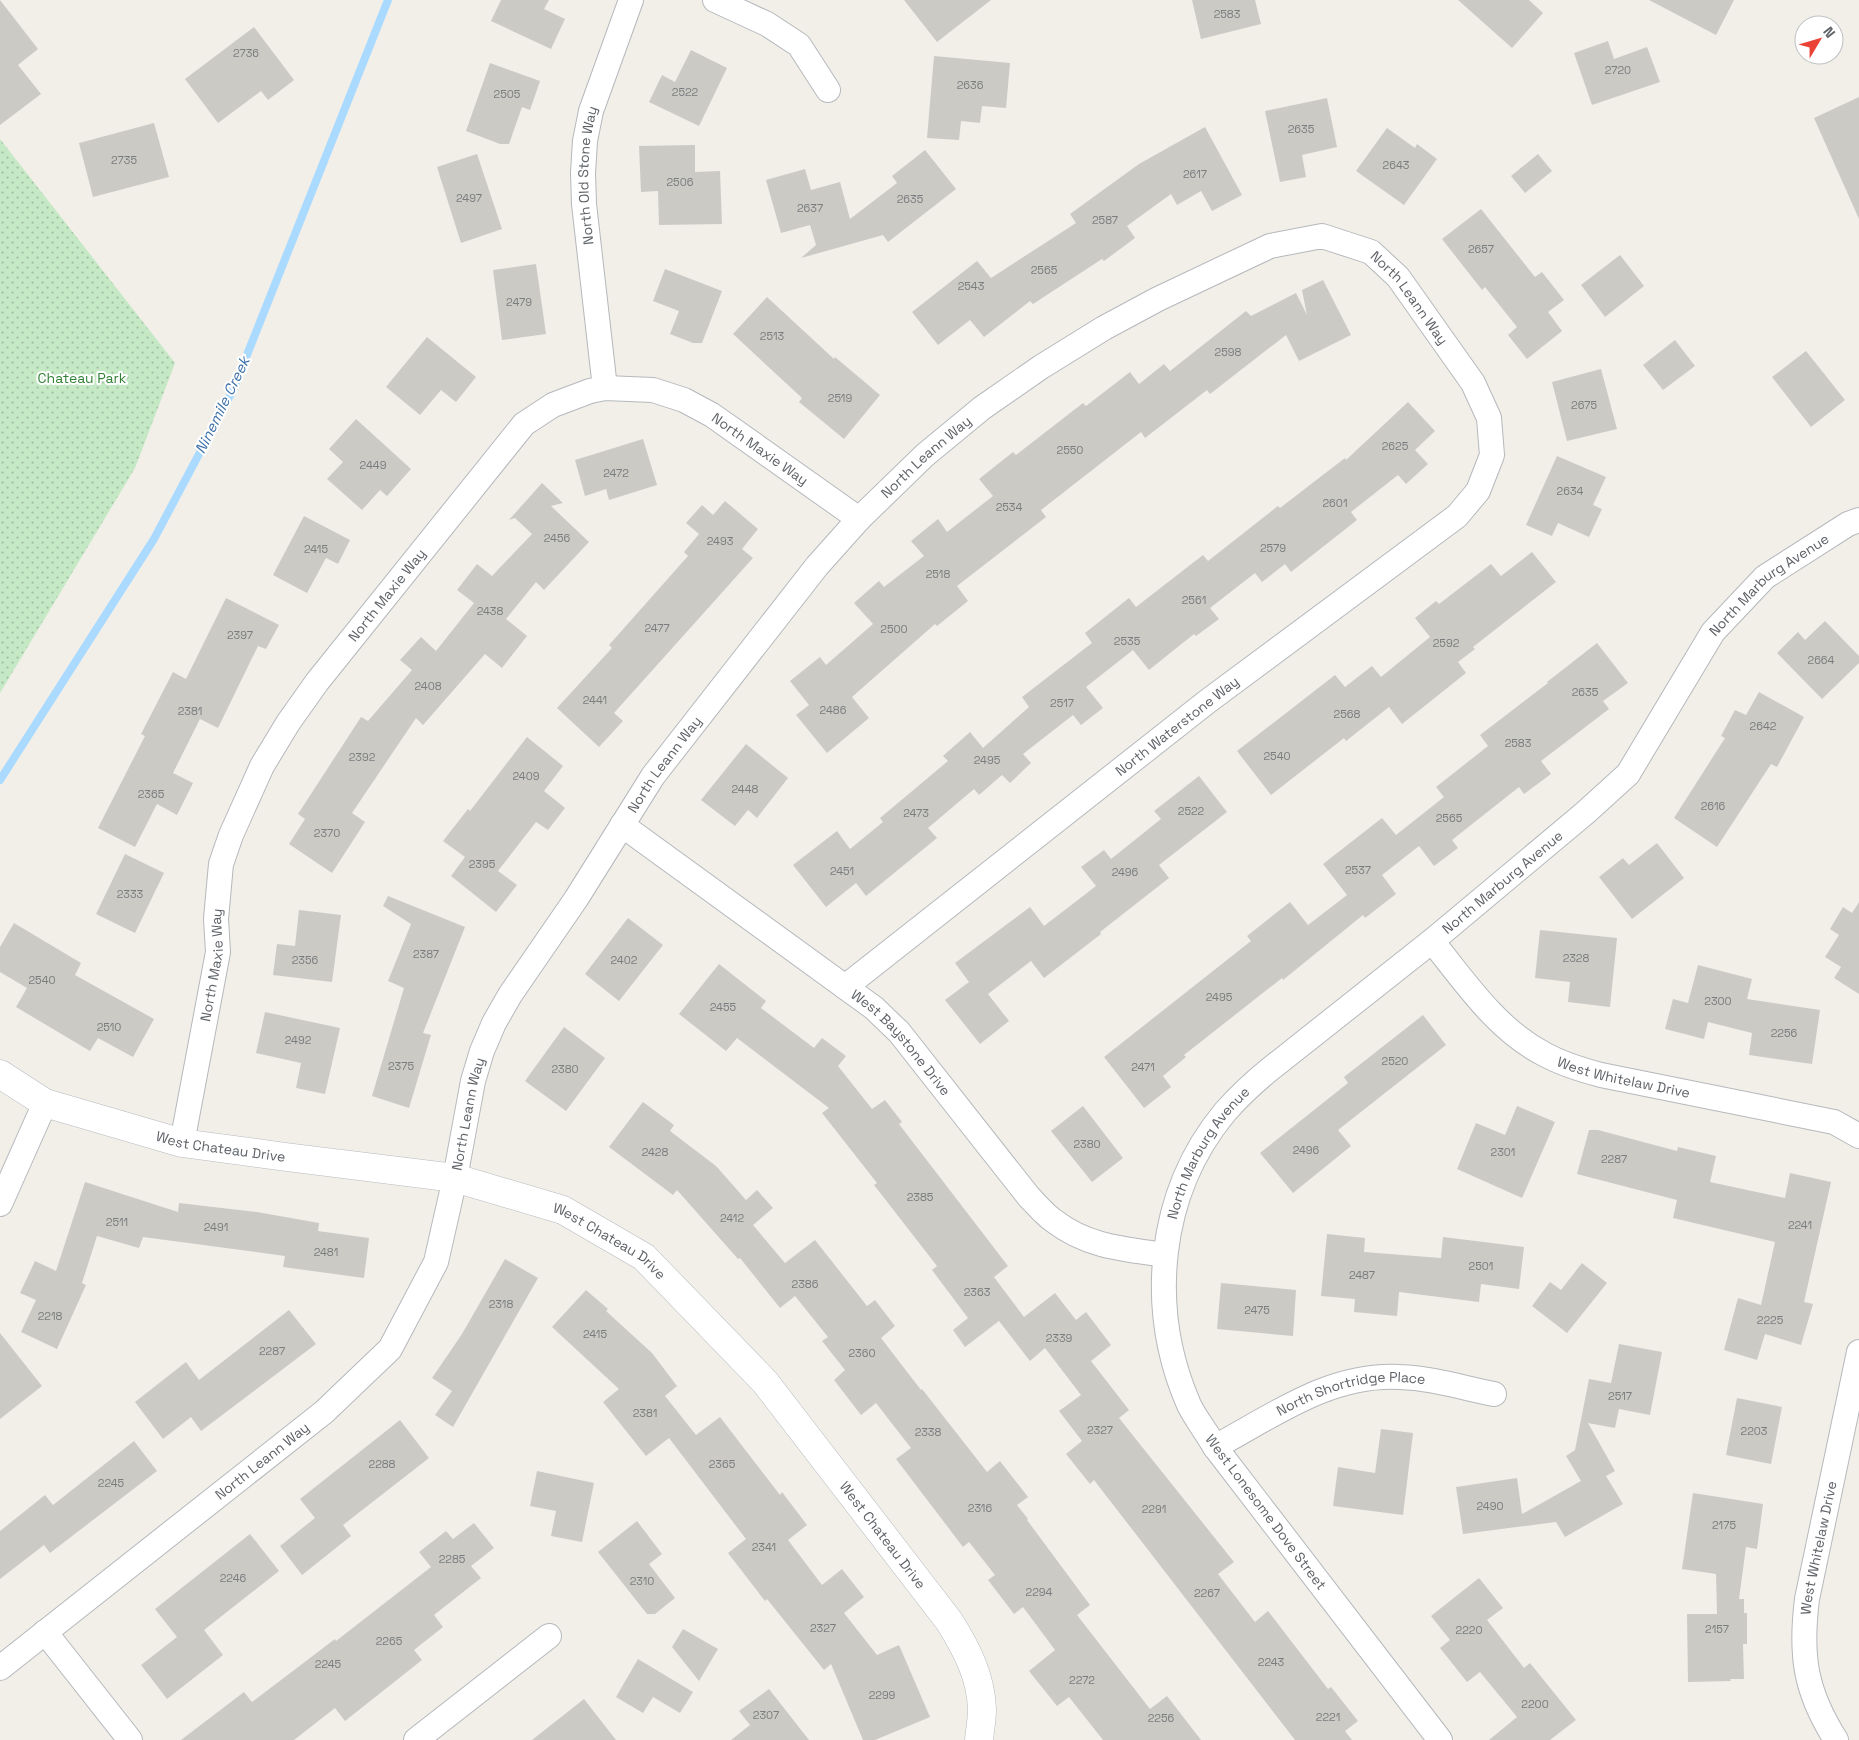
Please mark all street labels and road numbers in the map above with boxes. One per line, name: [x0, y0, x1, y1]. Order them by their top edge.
street label: North Old Stone Way: [574, 103, 601, 246]
street label: North Leann Way: [1367, 247, 1452, 348]
street label: North Maxie Way: [708, 409, 812, 489]
street label: North Leann Way: [877, 412, 975, 502]
street label: North Marburg Avenue: [1705, 530, 1832, 640]
street label: North Maxie Way: [344, 545, 430, 645]
street label: North Waterstone Way: [1112, 672, 1242, 780]
street label: North Leann Way: [623, 712, 705, 816]
street label: North Marburg Avenue: [1438, 826, 1566, 938]
street label: North Maxie Way: [196, 908, 227, 1023]
street label: West Baystone Drive: [848, 985, 955, 1099]
street label: West Whitelaw Drive: [1555, 1053, 1692, 1102]
street label: North Leann Way: [448, 1055, 489, 1172]
street label: North Marburg Avenue: [1163, 1083, 1253, 1221]
street label: West Chateau Drive: [154, 1127, 287, 1166]
street label: West Chateau Drive: [551, 1199, 670, 1283]
street label: North Shortridge Place: [1273, 1368, 1427, 1420]
street label: North Leann Way: [211, 1418, 313, 1504]
street label: West Lonesome Dove Street: [1202, 1431, 1330, 1593]
street label: West Chateau Drive: [836, 1478, 930, 1593]
street label: West Whitelaw Drive: [1796, 1479, 1841, 1616]

